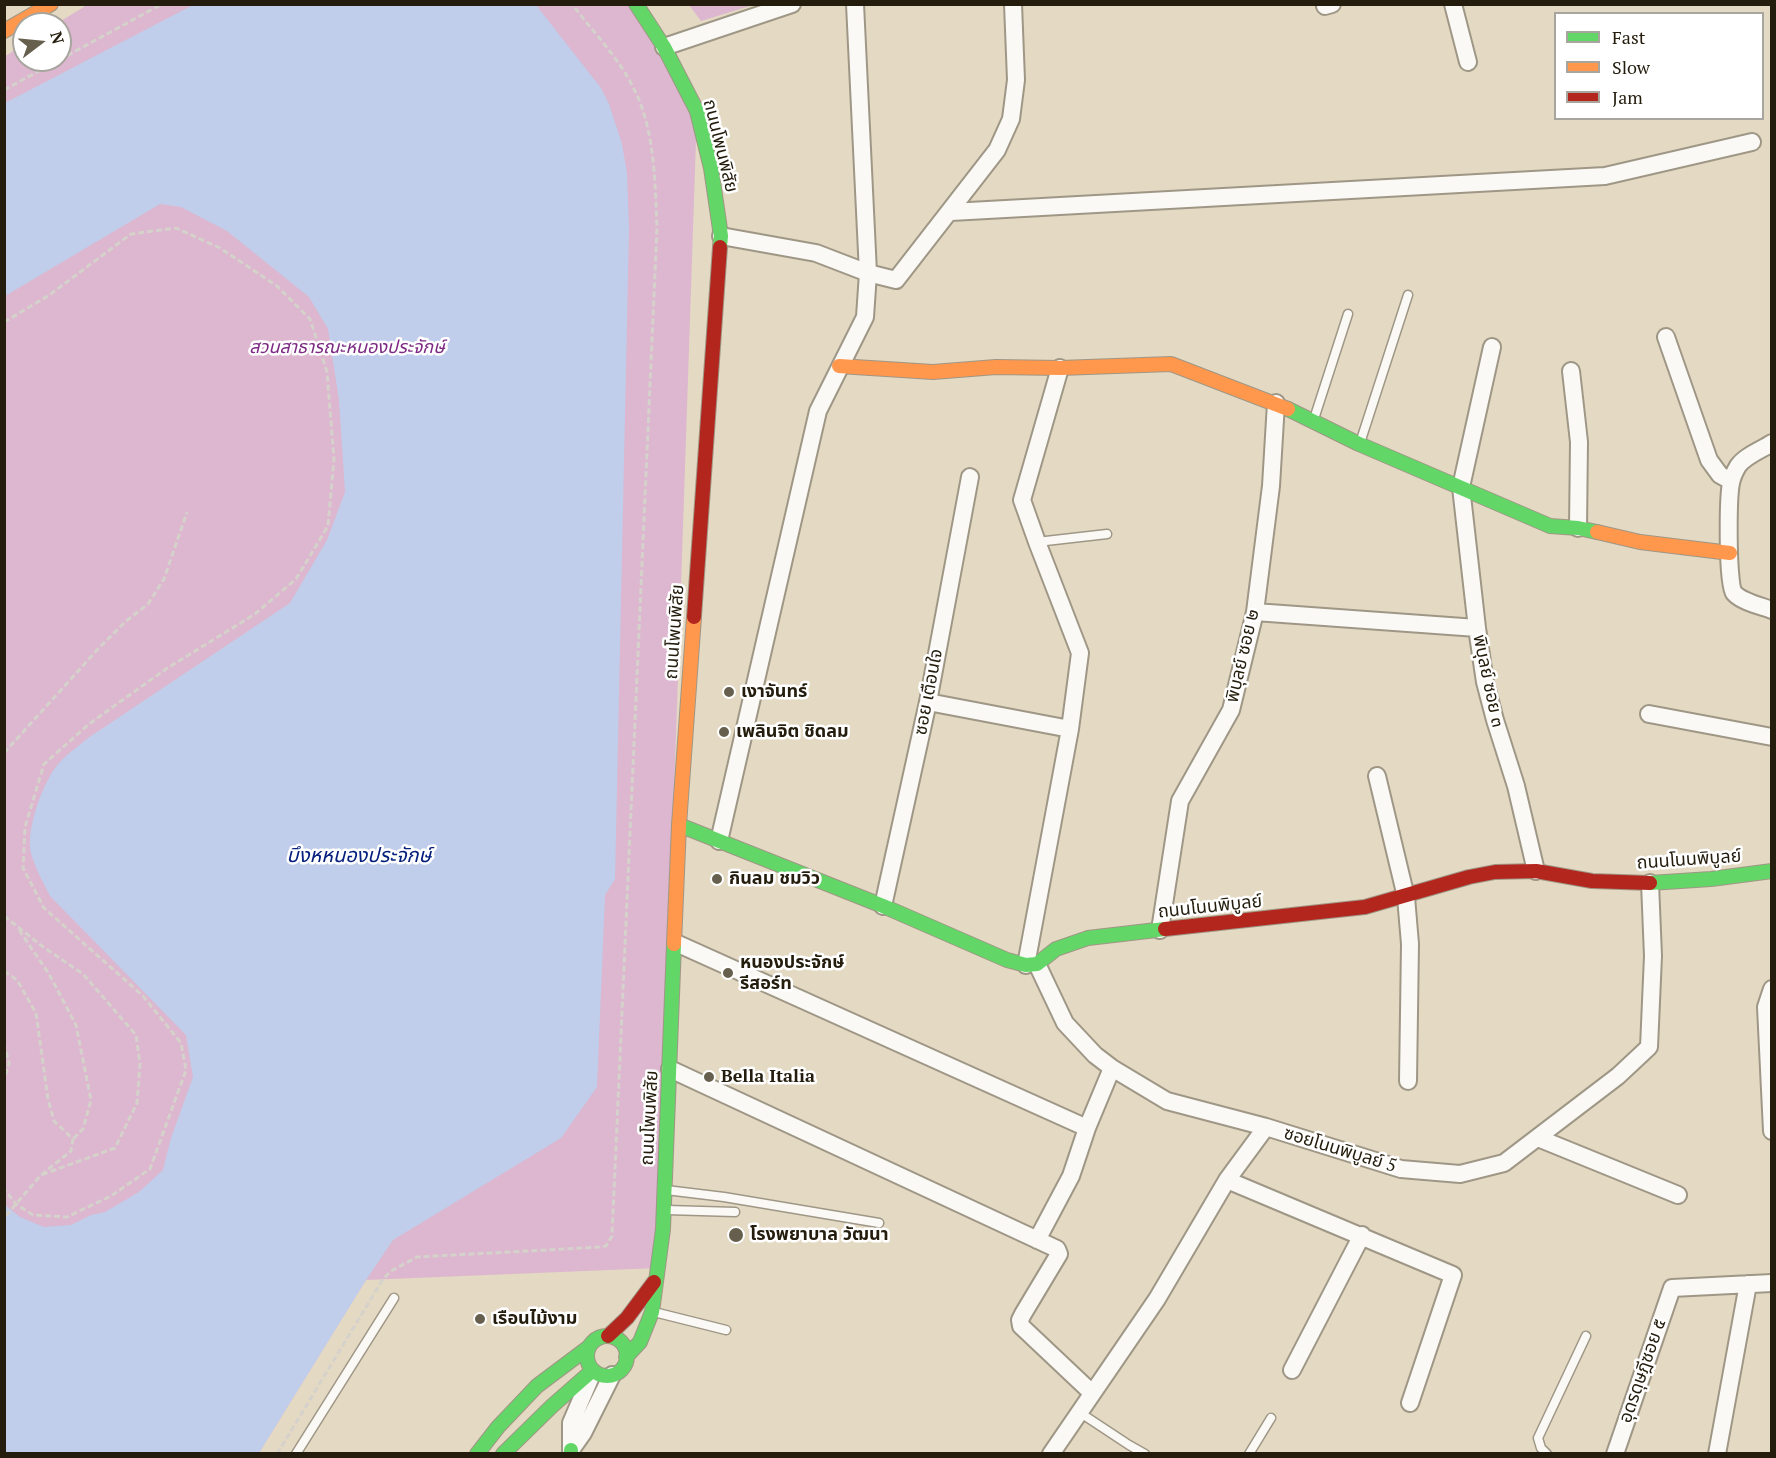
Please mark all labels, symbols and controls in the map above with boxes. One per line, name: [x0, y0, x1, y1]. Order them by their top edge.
north arrow: [12, 12, 72, 72]
legend: [1554, 12, 1764, 120]
text: Fast: [1612, 25, 1645, 49]
text: N: [45, 29, 70, 46]
text: Slow: [1612, 55, 1650, 79]
text: Jam: [1612, 85, 1643, 109]
street label: ถนนโพนพิสัย: [698, 97, 742, 195]
park label: สวนสาธารณะหนองประจักษ์: [249, 337, 445, 359]
street label: ถนนโพนพิสัย: [661, 584, 689, 680]
street label: พิบุลย์ ซอย ๒: [1222, 607, 1264, 705]
street label: พิบุลย์ ซอย ๓: [1468, 633, 1508, 729]
street label: ซอย เตือนใจ: [910, 647, 948, 737]
place label: เงาจันทร์: [741, 681, 807, 703]
marker: เงาจันทร์: [722, 685, 736, 699]
place label: เพลินจิต ชิดลม: [736, 721, 849, 743]
marker: เพลินจิต ชิดลม: [717, 725, 731, 739]
water label: บึงหหนองประจักษ์: [287, 844, 431, 868]
street label: ถนนโนนพิบูลย์: [1636, 846, 1742, 874]
place label: กินลม ชมวิว: [729, 868, 820, 890]
marker: กินลม ชมวิว: [710, 872, 724, 886]
street label: ถนนโนนพิบูลย์: [1157, 891, 1263, 923]
place label: หนองประจักษ์ รีสอร์ท: [740, 952, 844, 994]
marker: หนองประจักษ์ รีสอร์ท: [721, 966, 735, 980]
place label: Bella Italia: [721, 1066, 815, 1088]
street label: ถนนโพนพิสัย: [637, 1070, 663, 1166]
marker: Bella Italia: [702, 1070, 716, 1084]
street label: ซอยโนนพิบูลย์ 5: [1281, 1123, 1399, 1177]
place label: โรงพยาบาล วัฒนา: [750, 1224, 888, 1246]
marker: โรงพยาบาล วัฒนา: [727, 1226, 745, 1244]
place label: เรือนไม้งาม: [492, 1308, 577, 1330]
marker: เรือนไม้งาม: [473, 1312, 487, 1326]
street label: อุดรดุษฎีซอย ๕: [1615, 1316, 1671, 1426]

